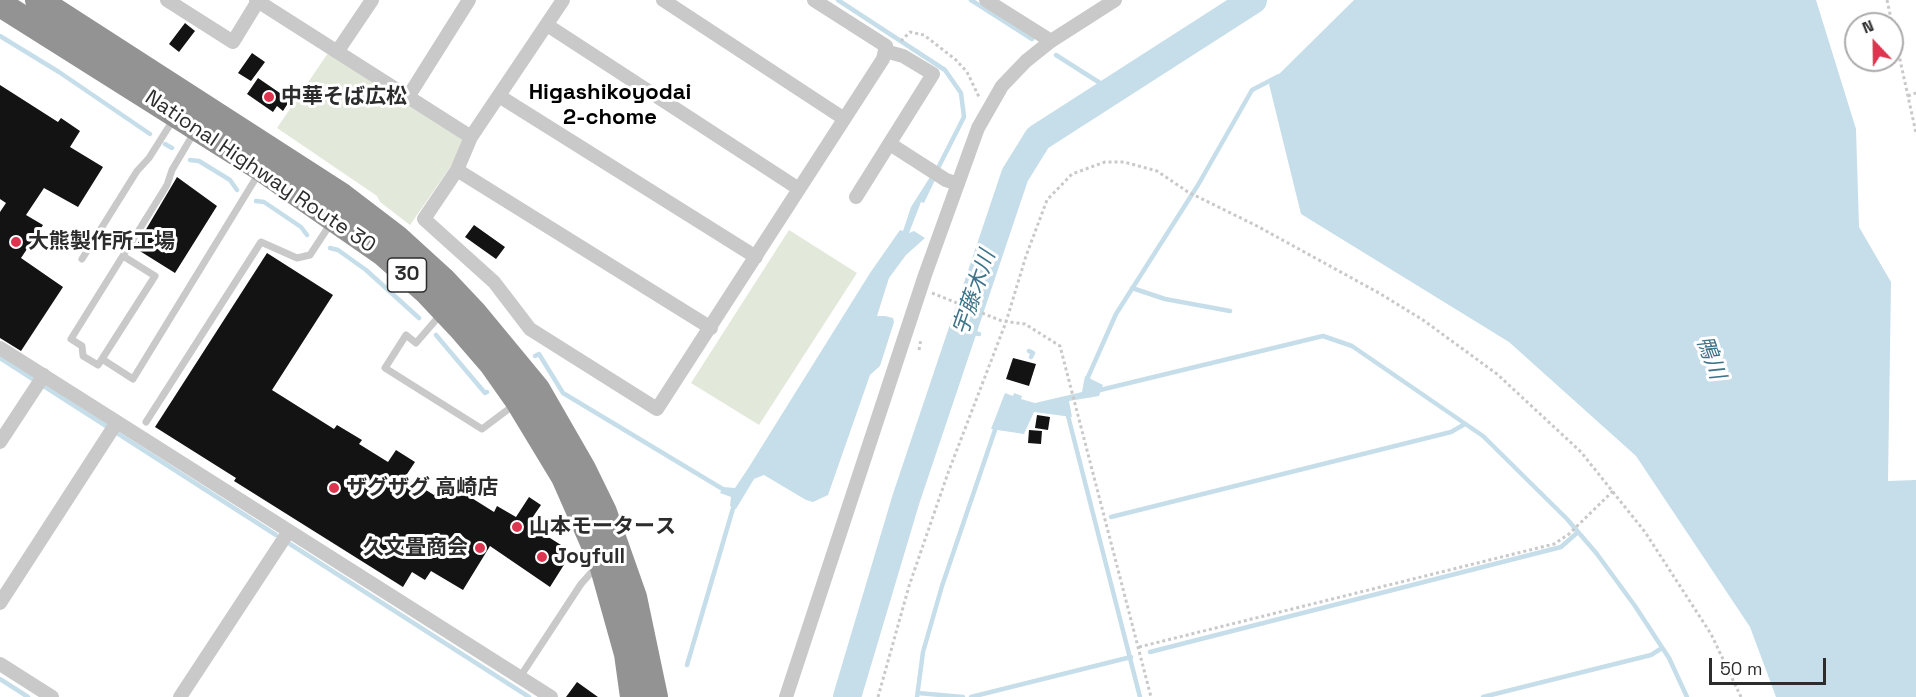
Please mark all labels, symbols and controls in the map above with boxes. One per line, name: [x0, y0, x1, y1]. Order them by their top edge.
north arrow: [1844, 12, 1904, 72]
text: N: [1859, 15, 1877, 38]
district label: Higashikoyodai 2-chome: [529, 80, 691, 132]
place label: 中華そば広松: [281, 84, 407, 110]
street label: National Highway Route 30: [140, 85, 380, 259]
marker: 中華そば広松: [262, 90, 276, 104]
place label: 大熊製作所工場: [28, 229, 175, 255]
marker: 大熊製作所工場: [9, 235, 23, 249]
water label: 宇藤木川: [948, 247, 1002, 339]
road number: 30: [388, 258, 426, 292]
water label: 鴨川: [1690, 333, 1730, 383]
place label: ザグザグ 高崎店: [346, 475, 498, 501]
marker: ザグザグ 高崎店: [327, 481, 341, 495]
place label: 山本モータース: [529, 514, 676, 540]
marker: 山本モータース: [510, 520, 524, 534]
place label: 久文畳商会: [363, 535, 468, 561]
marker: 久文畳商会: [473, 541, 487, 555]
place label: Joyfull: [554, 544, 625, 570]
marker: Joyfull: [535, 550, 549, 564]
scale bar: [1712, 646, 1829, 684]
text: 50 m: [1720, 657, 1762, 680]

